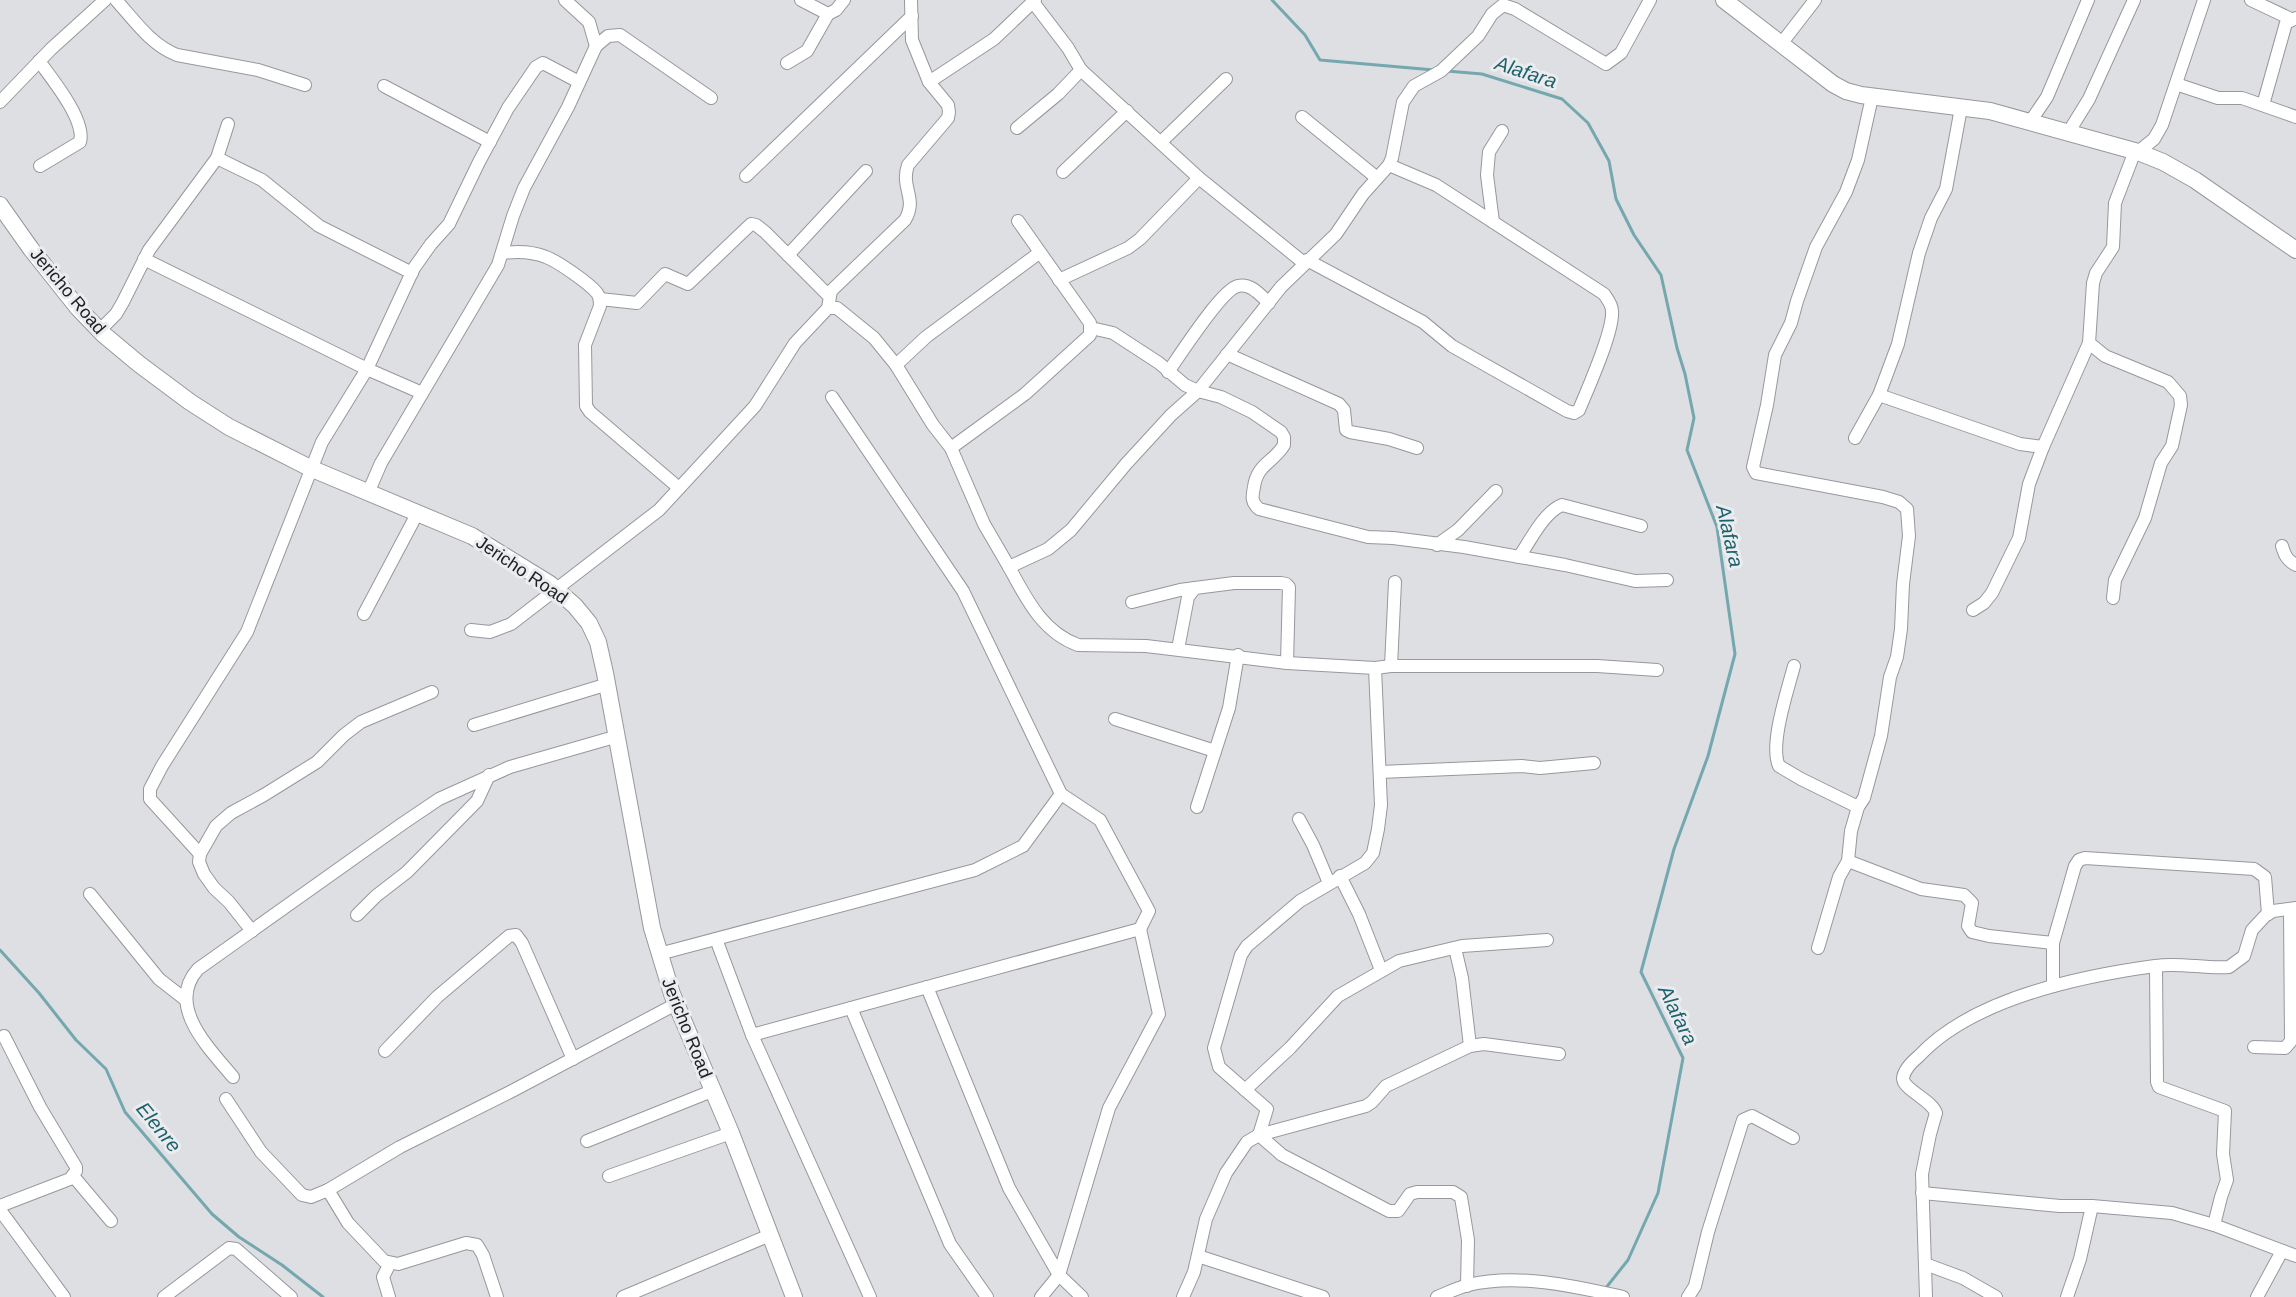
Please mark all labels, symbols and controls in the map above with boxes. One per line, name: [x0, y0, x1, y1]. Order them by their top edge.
water label: Alafara: [1492, 51, 1560, 92]
street label: Jericho Road: [26, 244, 110, 338]
water label: Alafara: [1712, 502, 1748, 569]
street label: Jericho Road: [472, 532, 572, 608]
street label: Jericho Road: [658, 975, 716, 1081]
water label: Alafara: [1654, 981, 1702, 1048]
water label: Elenre: [132, 1098, 186, 1156]

